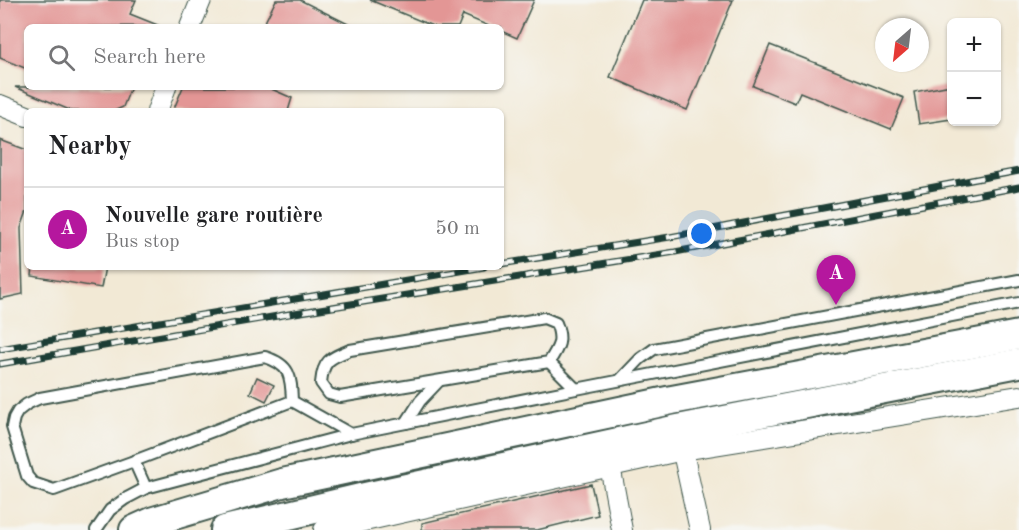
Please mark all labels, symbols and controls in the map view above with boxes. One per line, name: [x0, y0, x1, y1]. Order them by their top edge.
north arrow: [875, 18, 929, 72]
map controls: [947, 18, 1001, 126]
button: +: [947, 18, 1001, 72]
search box: [24, 24, 504, 90]
icon: search: [45, 41, 78, 74]
text: Search here: [93, 46, 206, 68]
button: −: [947, 72, 1001, 126]
text: Nearby: [48, 134, 132, 160]
text: Nouvelle gare routière: [105, 205, 323, 227]
text: A: [60, 219, 75, 239]
text: 50 m: [435, 219, 480, 239]
your location: [687, 219, 716, 248]
text: Bus stop: [105, 232, 180, 252]
pin: A: [816, 256, 856, 305]

